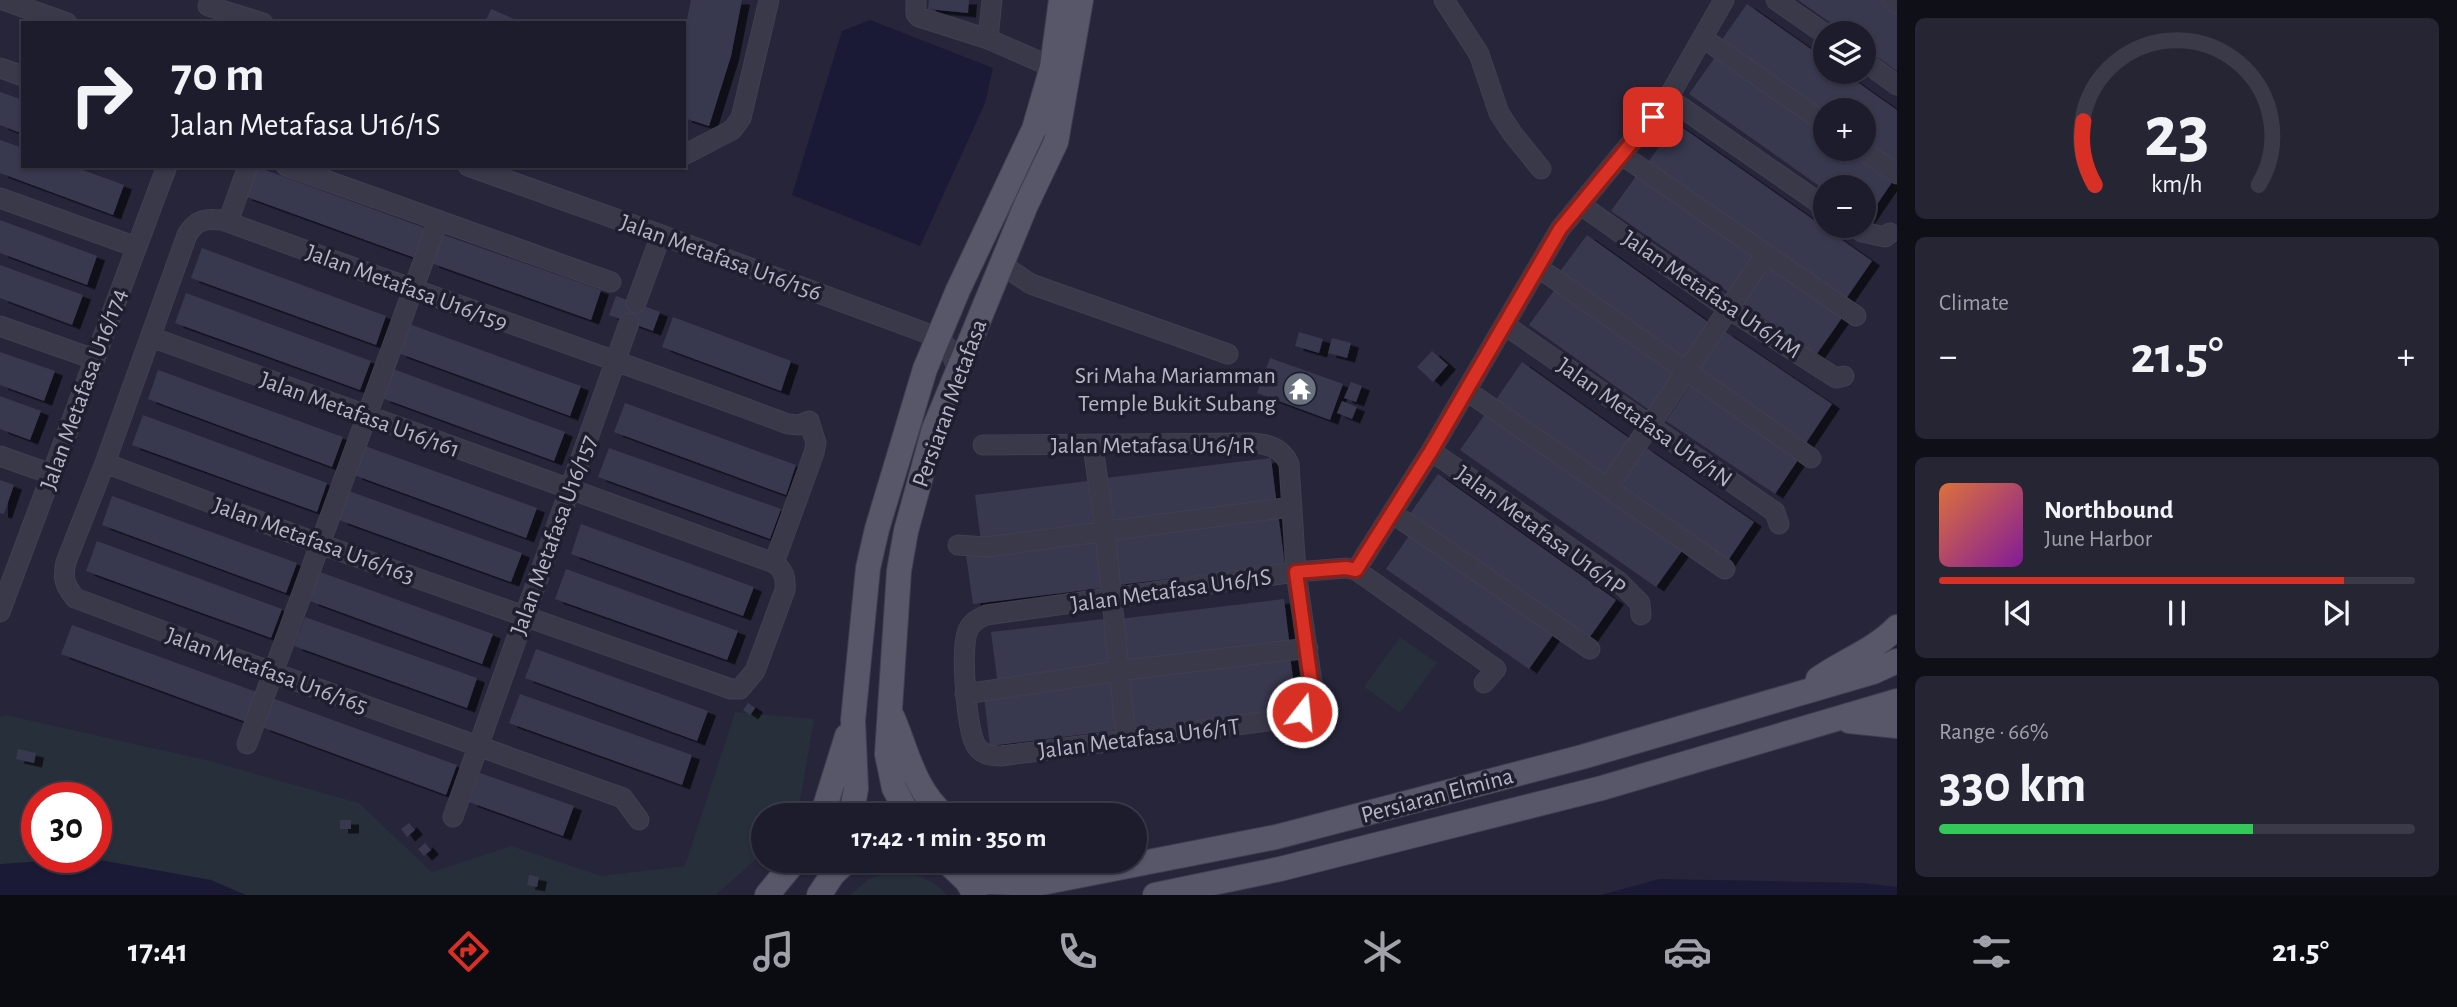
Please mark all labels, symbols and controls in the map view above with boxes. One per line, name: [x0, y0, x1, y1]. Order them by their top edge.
map controls: [1813, 21, 1876, 238]
button: layers: [1813, 21, 1876, 84]
icon: right: [56, 49, 147, 140]
text: 70 m: [171, 51, 265, 100]
pin: [1623, 87, 1683, 147]
text: 23: [2144, 97, 2210, 170]
icon: arrive: [1634, 98, 1672, 136]
button: +: [1813, 98, 1876, 161]
text: Jalan Metafasa U16/1S: [171, 109, 441, 141]
text: km/h: [2151, 171, 2203, 196]
button: −: [1813, 175, 1876, 238]
street label: Jalan Metafasa U16/156: [617, 210, 824, 306]
street label: Jalan Metafasa U16/1M: [1618, 226, 1805, 363]
street label: Jalan Metafasa U16/159: [303, 240, 510, 336]
street label: Jalan Metafasa U16/174: [36, 285, 132, 493]
text: Climate: [1939, 292, 2009, 315]
street label: Persiaran Metafasa: [908, 316, 991, 490]
text: 21.5°: [2131, 330, 2223, 382]
text: −: [1939, 338, 1957, 376]
text: +: [2397, 338, 2415, 376]
street label: Jalan Metafasa U16/1N: [1553, 354, 1736, 492]
place label: Sri Maha Mariamman Temple Bukit Subang: [1075, 364, 1276, 416]
street label: Jalan Metafasa U16/161: [257, 368, 463, 462]
temple icon: Sri Maha Mariamman Temple Bukit Subang: [1281, 370, 1319, 408]
street label: Jalan Metafasa U16/157: [507, 432, 601, 639]
street label: Jalan Metafasa U16/1R: [1051, 434, 1255, 458]
street label: Jalan Metafasa U16/1P: [1451, 461, 1630, 600]
street label: Jalan Metafasa U16/163: [210, 493, 417, 588]
text: Northbound: [2044, 497, 2173, 523]
text: June Harbor: [2044, 528, 2152, 551]
street label: Jalan Metafasa U16/1S: [1069, 565, 1273, 617]
icon: previous: [1999, 594, 2037, 632]
icon: pause: [2158, 594, 2196, 632]
icon: next: [2317, 594, 2355, 632]
street label: Jalan Metafasa U16/165: [163, 623, 370, 719]
position arrow: [1265, 675, 1339, 749]
street label: Jalan Metafasa U16/1T: [1037, 715, 1241, 763]
text: Range · 66%: [1939, 721, 2049, 744]
text: 330 km: [1939, 759, 2086, 811]
street label: Persiaran Elmina: [1359, 764, 1516, 828]
speed limit sign: 30: [21, 782, 112, 873]
text: 17:42 · 1 min · 350 m: [851, 825, 1047, 851]
icon: directions: [444, 927, 493, 976]
icon: music: [749, 927, 798, 976]
icon: phone: [1053, 927, 1102, 976]
icon: climate: [1358, 927, 1407, 976]
icon: car: [1663, 927, 1712, 976]
icon: filters: [1967, 927, 2016, 976]
text: 17:41: [128, 935, 188, 967]
text: 21.5°: [2272, 935, 2329, 967]

